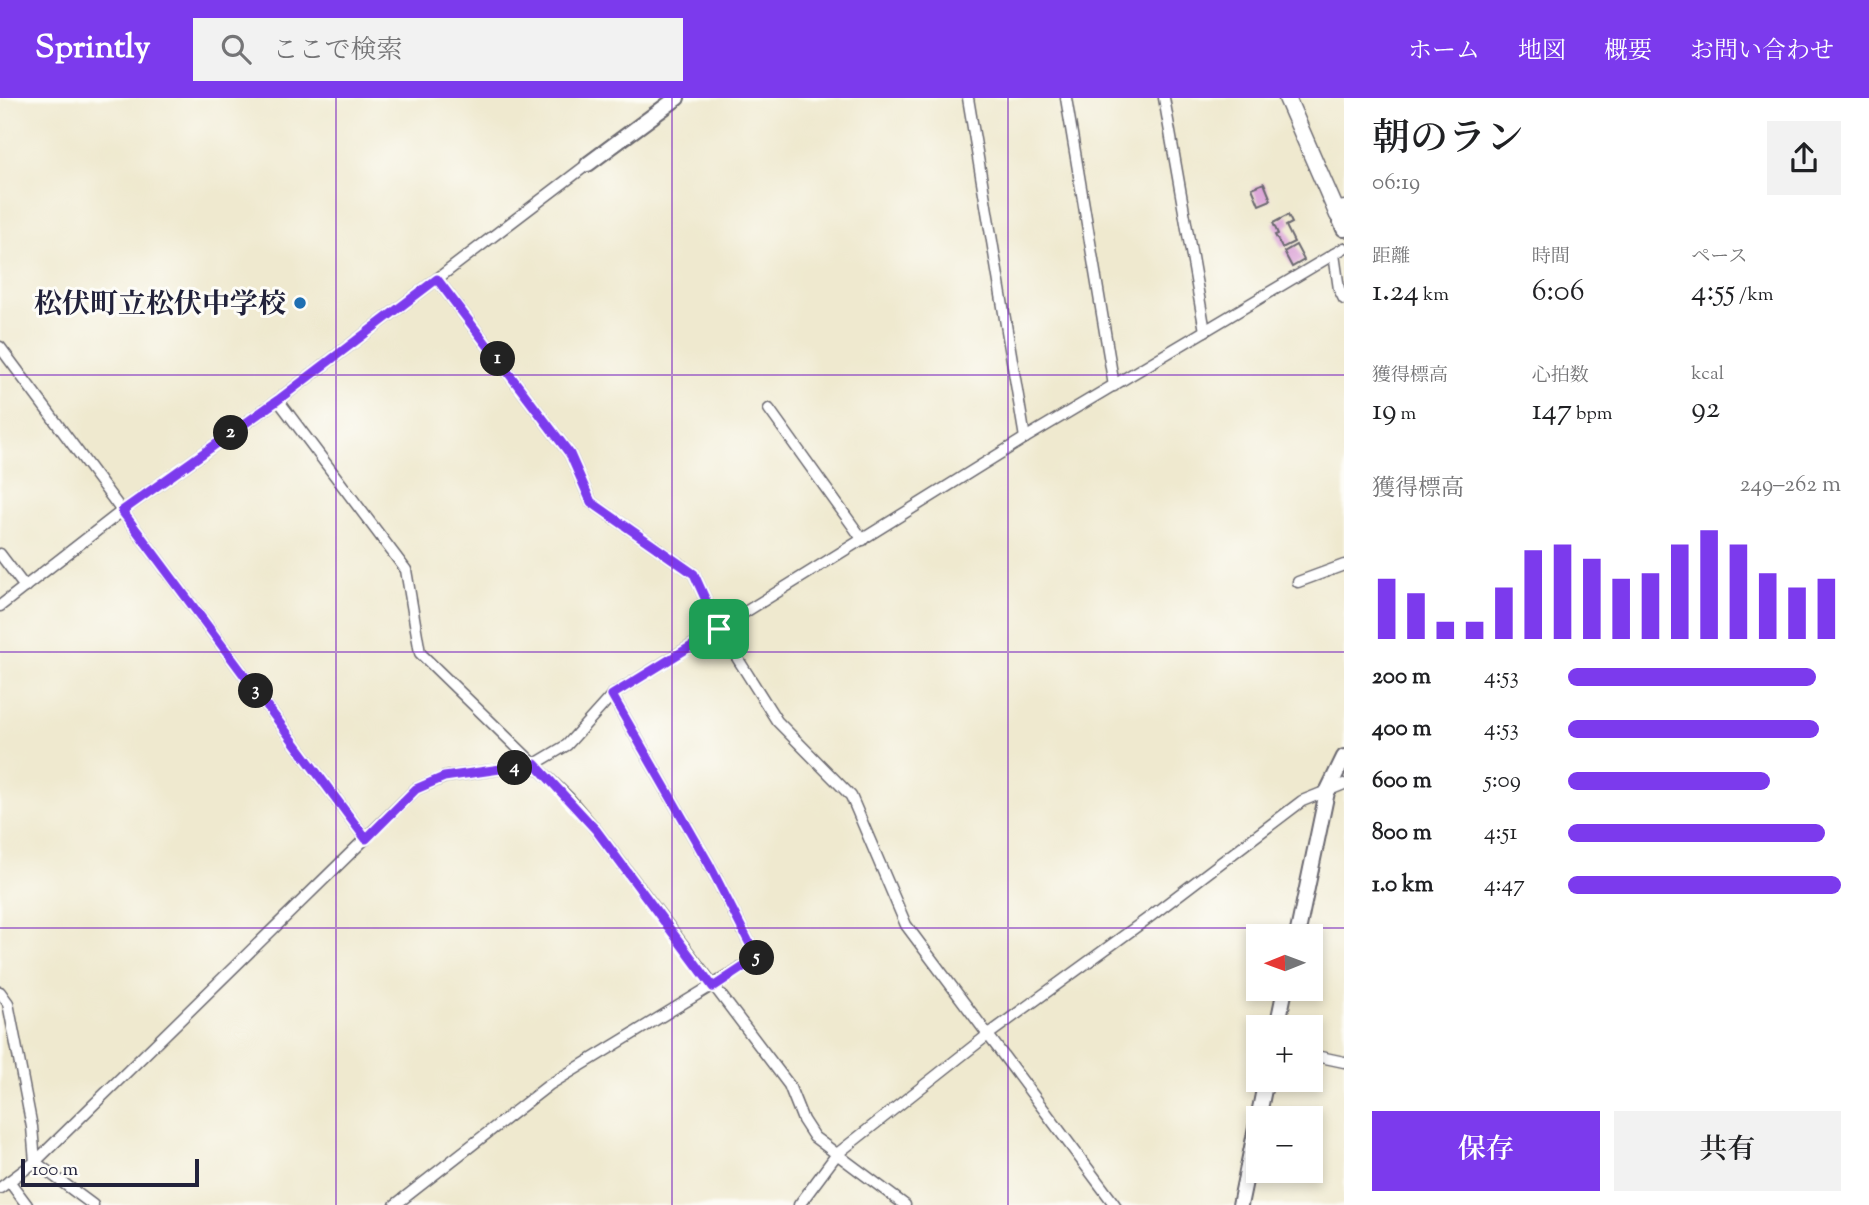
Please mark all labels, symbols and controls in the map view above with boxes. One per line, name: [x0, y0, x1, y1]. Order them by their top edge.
search box: [193, 18, 683, 81]
text: Sprintly: [35, 25, 151, 73]
icon: search: [217, 30, 255, 68]
text: ここで検索: [273, 33, 403, 70]
text: ホーム: [1408, 35, 1480, 69]
text: 地図: [1518, 35, 1566, 69]
text: 概要: [1604, 35, 1652, 69]
text: お問い合わせ: [1690, 35, 1834, 69]
text: 朝のラン: [1372, 114, 1524, 168]
button: share: [1767, 121, 1841, 195]
text: 06:19: [1372, 167, 1420, 200]
text: 距離: [1372, 244, 1410, 271]
text: 時間: [1532, 244, 1570, 271]
text: ペース: [1691, 244, 1747, 271]
text: 1.24: [1372, 271, 1419, 314]
text: 6:06: [1532, 271, 1585, 314]
text: 4:55: [1691, 271, 1735, 314]
text: km: [1419, 282, 1449, 309]
text: /km: [1735, 282, 1773, 309]
place label: 松伏町立松伏中学校: [34, 286, 286, 326]
marker: 松伏町立松伏中学校: [292, 295, 308, 311]
pin: 1: [480, 342, 516, 376]
text: 1: [494, 345, 501, 372]
text: kcal: [1691, 361, 1724, 388]
text: 獲得標高: [1372, 363, 1448, 390]
text: 心拍数: [1532, 363, 1589, 390]
text: 92: [1691, 388, 1720, 431]
text: 19: [1372, 390, 1396, 433]
text: 147: [1532, 390, 1572, 433]
text: m: [1396, 401, 1416, 428]
text: bpm: [1572, 401, 1613, 428]
pin: 2: [214, 416, 248, 450]
text: 2: [226, 419, 235, 446]
text: 249–262 m: [1740, 469, 1841, 502]
text: 獲得標高: [1372, 473, 1464, 506]
pin: [689, 599, 749, 659]
icon: arrive: [700, 610, 738, 648]
text: 200 m: [1372, 661, 1431, 694]
text: 4:53: [1484, 661, 1519, 694]
pin: 3: [238, 674, 274, 708]
text: 3: [252, 677, 259, 704]
text: 400 m: [1372, 713, 1432, 746]
text: 4:53: [1484, 713, 1519, 746]
pin: 4: [498, 750, 532, 786]
text: 4: [510, 754, 519, 781]
text: 600 m: [1372, 765, 1432, 798]
text: 5:09: [1484, 765, 1521, 798]
text: 800 m: [1372, 817, 1432, 850]
text: 4:51: [1484, 817, 1517, 850]
text: 1.0 km: [1372, 869, 1434, 902]
text: 4:47: [1484, 869, 1525, 902]
north arrow: [1246, 924, 1323, 1001]
map controls: [1246, 924, 1323, 1183]
pin: 5: [740, 940, 774, 976]
text: 5: [753, 944, 760, 971]
button: +: [1246, 1015, 1323, 1092]
button: −: [1246, 1106, 1323, 1183]
button: 保存: [1372, 1111, 1600, 1191]
button: 共有: [1614, 1111, 1841, 1191]
scale bar: [21, 1156, 200, 1188]
text: 100 m: [32, 1157, 78, 1184]

